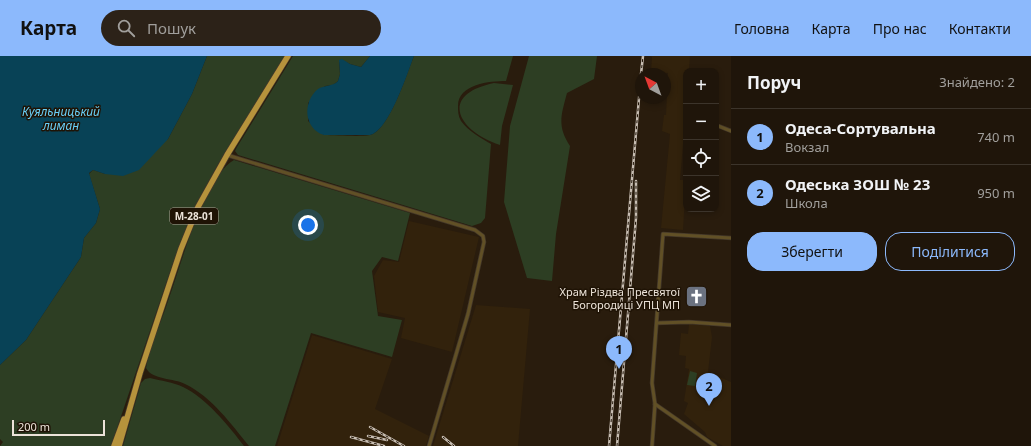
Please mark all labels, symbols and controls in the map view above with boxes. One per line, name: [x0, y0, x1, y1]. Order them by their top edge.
search box: [101, 10, 381, 46]
text: Карта: [20, 15, 77, 41]
icon: search: [115, 17, 137, 39]
text: Пошук: [147, 18, 196, 38]
text: Головна: [734, 19, 790, 38]
text: Карта: [812, 19, 851, 38]
text: Про нас: [873, 19, 927, 38]
text: Контакти: [949, 19, 1011, 38]
north arrow: [635, 68, 671, 104]
map controls: [683, 68, 719, 212]
button: +: [683, 68, 719, 104]
text: Поруч: [747, 71, 801, 94]
text: Знайдено: 2: [939, 73, 1015, 91]
water label: Куяльницький лиман: [22, 103, 100, 134]
button: −: [683, 104, 719, 140]
text: Одеса-Сортувальна: [785, 118, 936, 138]
text: 1: [756, 128, 764, 146]
text: 740 m: [977, 128, 1015, 146]
text: Вокзал: [785, 138, 829, 156]
button: locate: [683, 140, 719, 176]
text: Одеська ЗОШ № 23: [785, 174, 930, 194]
button: layers: [683, 176, 719, 212]
text: 2: [756, 184, 764, 202]
text: 950 m: [977, 184, 1015, 202]
text: Школа: [785, 194, 828, 212]
road number: М-28-01: [170, 208, 218, 224]
your location: [298, 215, 318, 235]
button: Зберегти: [747, 232, 877, 271]
button: Поділитися: [885, 232, 1015, 271]
place label: Храм Різдва Пресвятої Богородиці УПЦ МП: [560, 284, 680, 312]
church icon: Храм Різдва Пресвятої Богородиці УПЦ МП: [683, 284, 709, 310]
pin: 1: [606, 336, 632, 369]
pin: 2: [696, 373, 722, 406]
scale bar: [12, 418, 105, 437]
text: 200 m: [18, 419, 50, 434]

